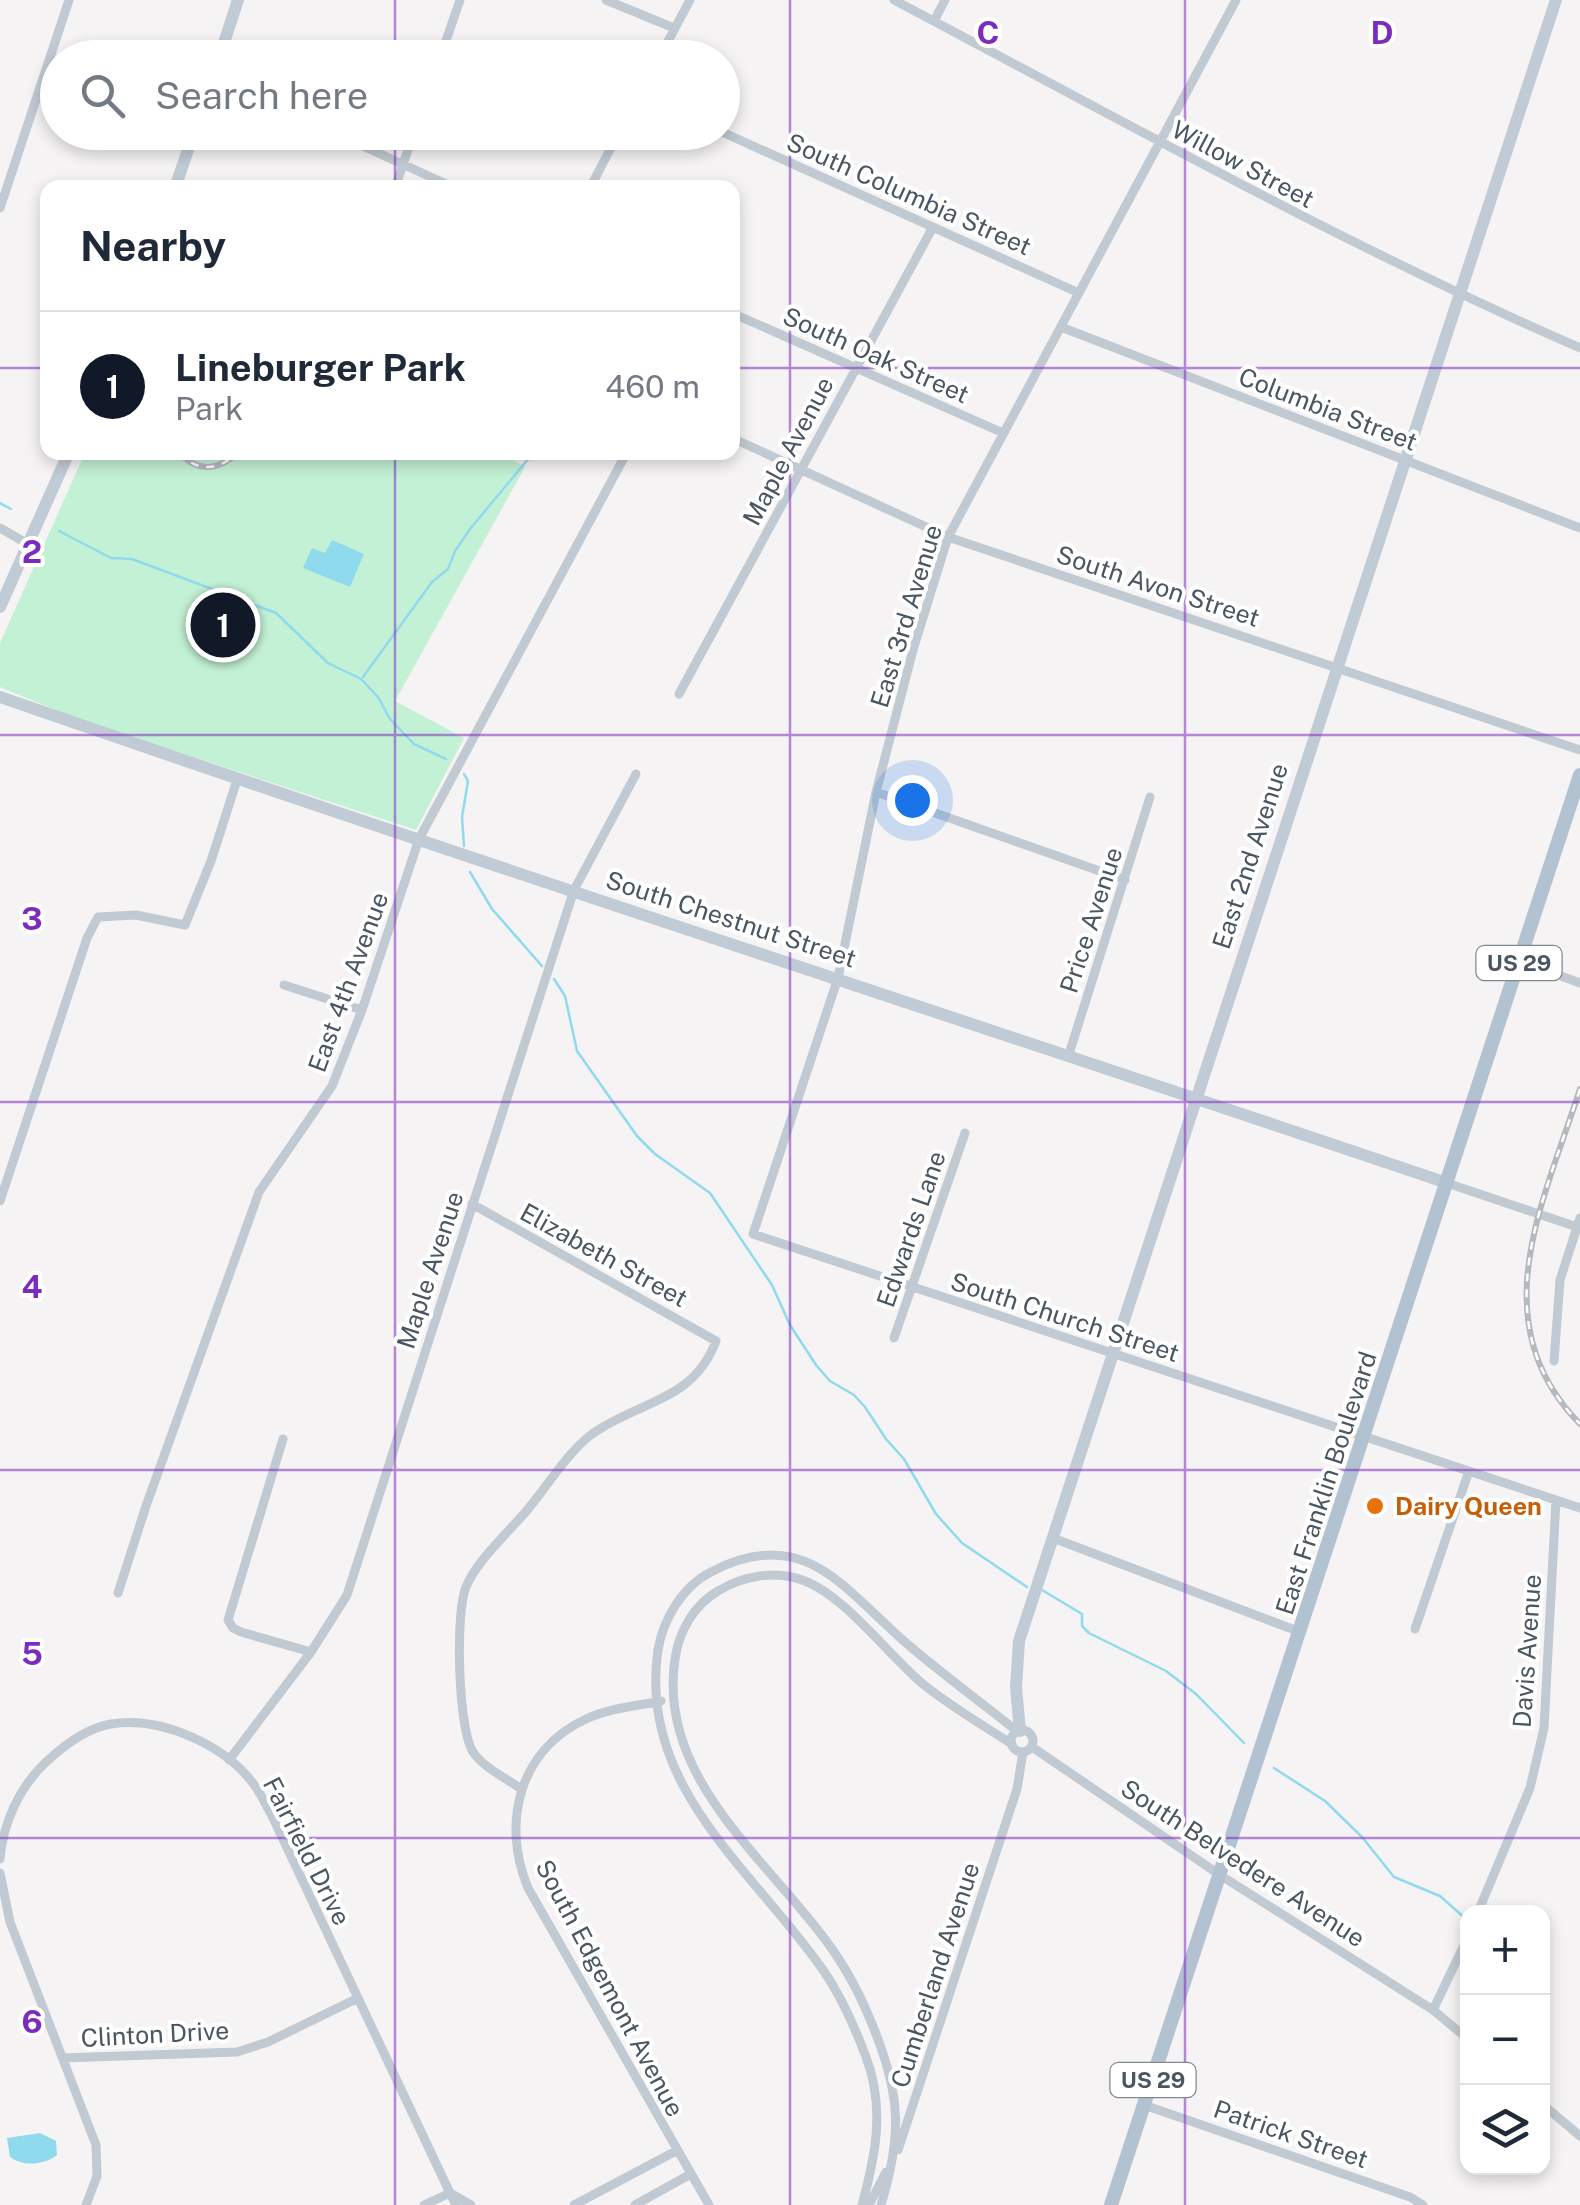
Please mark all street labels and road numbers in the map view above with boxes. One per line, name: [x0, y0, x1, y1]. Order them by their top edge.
street label: Willow Street: [1167, 114, 1319, 214]
street label: South Columbia Street: [782, 127, 1036, 261]
street label: South Oak Street: [778, 300, 974, 410]
street label: Columbia Street: [1234, 361, 1422, 457]
street label: Maple Avenue: [736, 372, 840, 530]
street label: East 3rd Avenue: [864, 521, 948, 711]
street label: South Avon Street: [1053, 539, 1263, 633]
street label: East 2nd Avenue: [1206, 759, 1294, 953]
street label: Price Avenue: [1053, 843, 1129, 997]
street label: South Chestnut Street: [602, 864, 860, 974]
street label: East 4th Avenue: [302, 888, 394, 1076]
road number: US 29: [1476, 946, 1562, 980]
street label: Edwards Lane: [870, 1147, 952, 1311]
street label: Maple Avenue: [390, 1188, 470, 1352]
street label: Elizabeth Street: [515, 1197, 693, 1313]
street label: South Church Street: [947, 1266, 1183, 1368]
street label: East Franklin Boulevard: [1269, 1348, 1383, 1618]
street label: Davis Avenue: [1507, 1573, 1547, 1729]
street label: Fairfield Drive: [257, 1772, 357, 1930]
street label: South Belvedere Avenue: [1115, 1773, 1371, 1953]
street label: South Edgemont Avenue: [530, 1855, 690, 2121]
street label: Cumberland Avenue: [884, 1859, 986, 2091]
street label: Clinton Drive: [80, 2015, 230, 2053]
road number: US 29: [1110, 2063, 1196, 2097]
street label: Patrick Street: [1210, 2094, 1372, 2174]

